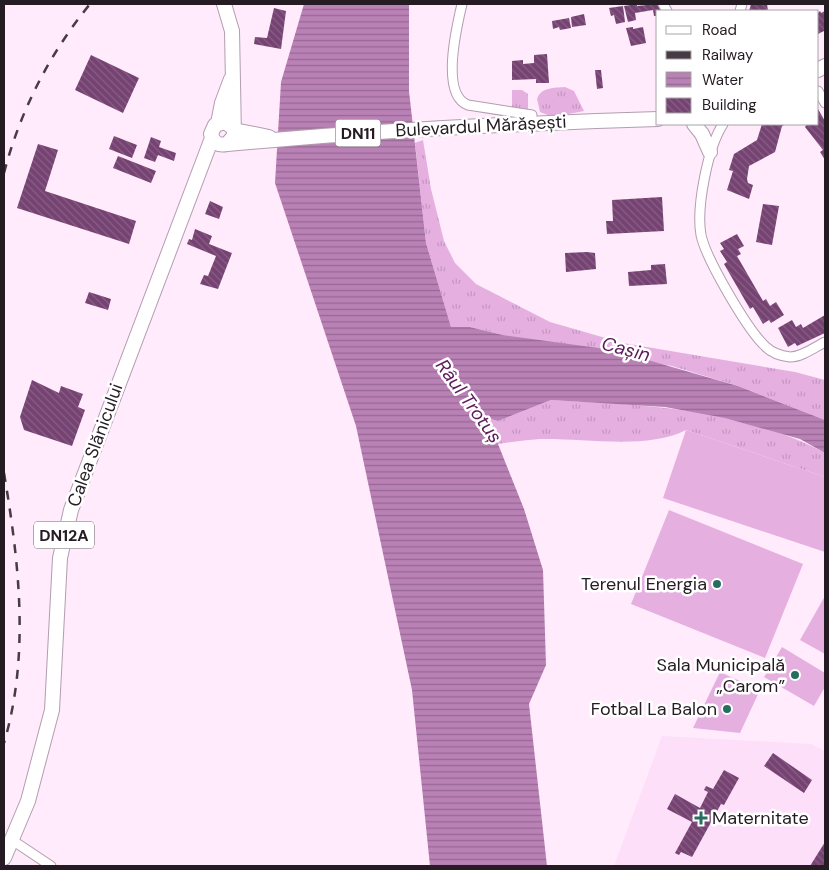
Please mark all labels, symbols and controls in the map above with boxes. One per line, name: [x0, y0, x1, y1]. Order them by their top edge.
legend: [656, 10, 819, 125]
text: Road: [702, 20, 737, 40]
text: Railway: [702, 45, 754, 65]
text: Water: [702, 70, 744, 90]
text: Building: [702, 95, 757, 115]
street label: Bulevardul Mărășești: [395, 110, 567, 142]
road number: DN11: [336, 120, 380, 146]
water label: Cașin: [599, 331, 653, 367]
water label: Râul Trotuș: [430, 354, 508, 448]
street label: Calea Slănicului: [62, 380, 128, 510]
road number: DN12A: [34, 522, 94, 548]
place label: Terenul Energia: [581, 572, 707, 596]
marker: Terenul Energia: [711, 578, 723, 590]
place label: Sala Municipală „Carom”: [657, 653, 785, 698]
marker: Sala Municipală „Carom”: [789, 669, 801, 681]
place label: Fotbal La Balon: [591, 697, 717, 721]
marker: Fotbal La Balon: [721, 703, 733, 715]
place label: Maternitate: [712, 806, 809, 830]
marker: Maternitate: [694, 811, 708, 825]

